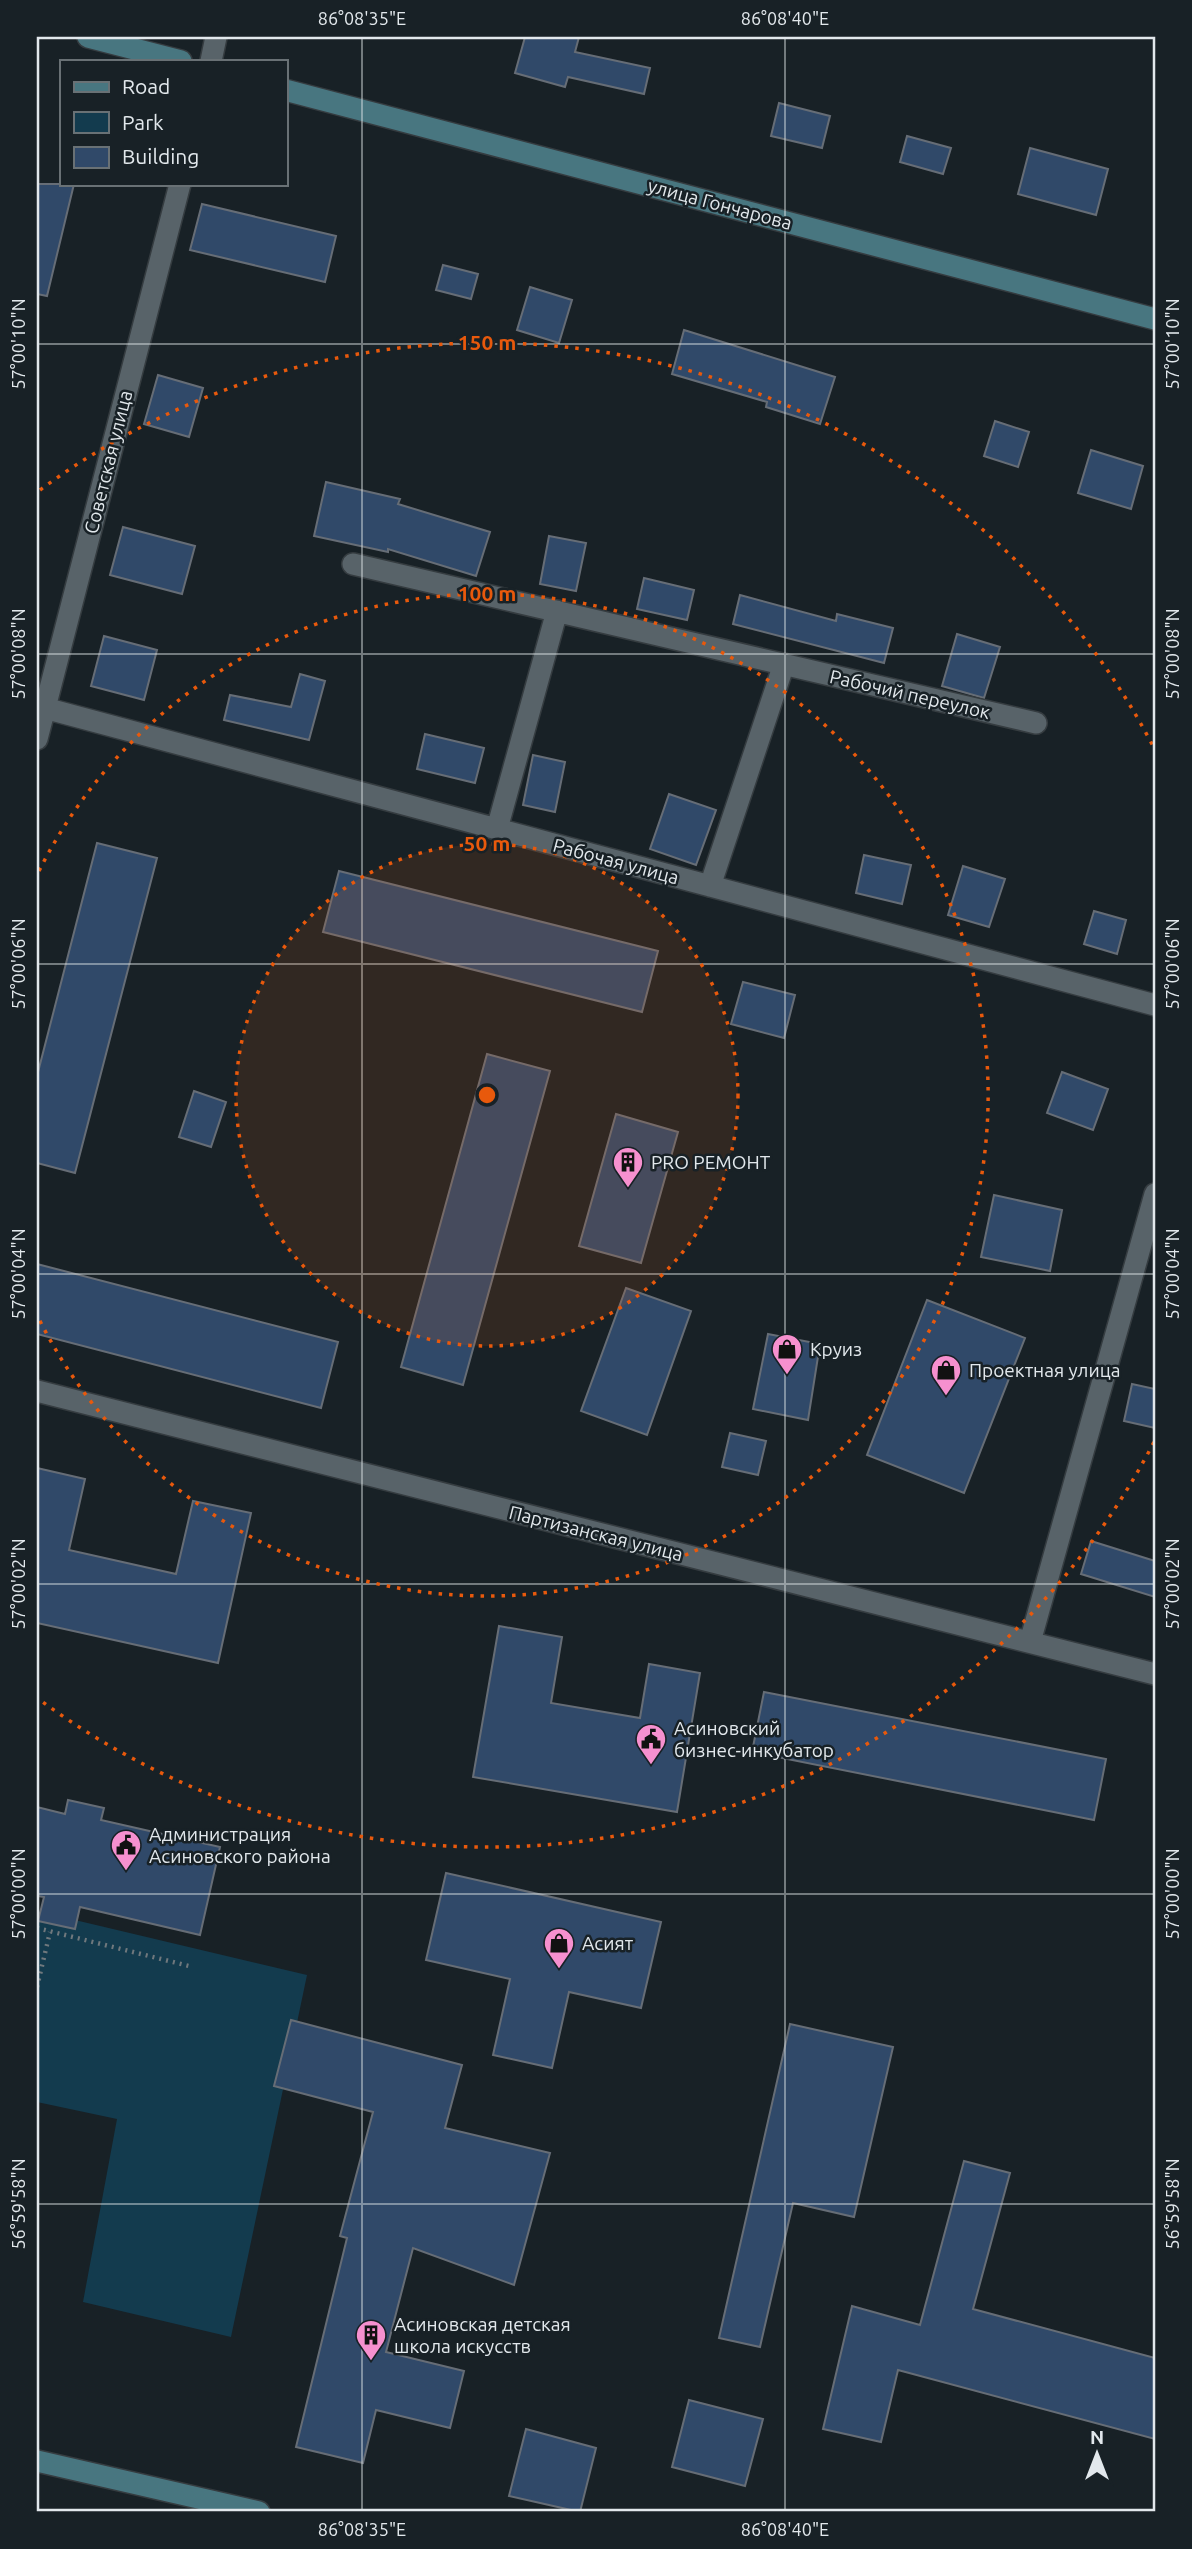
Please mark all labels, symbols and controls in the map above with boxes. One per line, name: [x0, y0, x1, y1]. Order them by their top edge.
text: 86°08'35"E: [318, 8, 406, 28]
text: 86°08'40"E: [741, 8, 829, 28]
legend: [60, 60, 287, 186]
text: Road: [122, 74, 170, 98]
text: Park: [122, 110, 164, 134]
text: Building: [122, 144, 199, 168]
street label: улица Гончарова: [646, 174, 794, 234]
text: 57°00'10"N: [8, 298, 28, 390]
text: 57°00'10"N: [1162, 298, 1182, 390]
text: 150 m: [458, 330, 516, 354]
street label: Советская улица: [80, 388, 136, 536]
text: 100 m: [458, 581, 516, 605]
text: 57°00'08"N: [8, 608, 28, 700]
text: 57°00'08"N: [1162, 608, 1182, 700]
street label: Рабочий переулок: [828, 665, 993, 723]
text: 50 m: [464, 831, 510, 855]
street label: Рабочая улица: [551, 834, 681, 888]
text: 57°00'06"N: [8, 918, 28, 1010]
text: 57°00'06"N: [1162, 918, 1182, 1010]
centre of rings: [475, 1083, 499, 1107]
building icon: PRO РЕМОНТ: [611, 1145, 645, 1189]
place label: PRO РЕМОНТ: [651, 1151, 771, 1173]
text: 57°00'04"N: [8, 1228, 28, 1320]
text: 57°00'04"N: [1162, 1228, 1182, 1320]
shop icon: Круиз: [770, 1332, 804, 1376]
place label: Круиз: [810, 1338, 862, 1360]
shop icon: Проектная улица: [929, 1353, 963, 1397]
place label: Проектная улица: [969, 1359, 1121, 1381]
street label: Партизанская улица: [507, 1501, 685, 1565]
text: 57°00'02"N: [8, 1538, 28, 1630]
text: 57°00'02"N: [1162, 1538, 1182, 1630]
place label: Асиновский бизнес-инкубатор: [674, 1717, 834, 1761]
public building icon: Асиновский бизнес-инкубатор: [634, 1722, 668, 1766]
place label: Администрация Асиновского района: [149, 1823, 331, 1867]
public building icon: Администрация Асиновского района: [109, 1828, 143, 1872]
text: 57°00'00"N: [8, 1848, 28, 1940]
text: 57°00'00"N: [1162, 1848, 1182, 1940]
shop icon: Асият: [542, 1926, 576, 1970]
place label: Асият: [582, 1932, 634, 1954]
text: 56°59'58"N: [8, 2158, 28, 2250]
text: 56°59'58"N: [1162, 2158, 1182, 2250]
place label: Асиновская детская школа искусств: [394, 2313, 571, 2357]
building icon: Асиновская детская школа искусств: [354, 2318, 388, 2362]
north arrow: [1062, 2420, 1132, 2490]
text: N: [1090, 2426, 1104, 2448]
text: 86°08'35"E: [318, 2519, 406, 2539]
text: 86°08'40"E: [741, 2519, 829, 2539]

